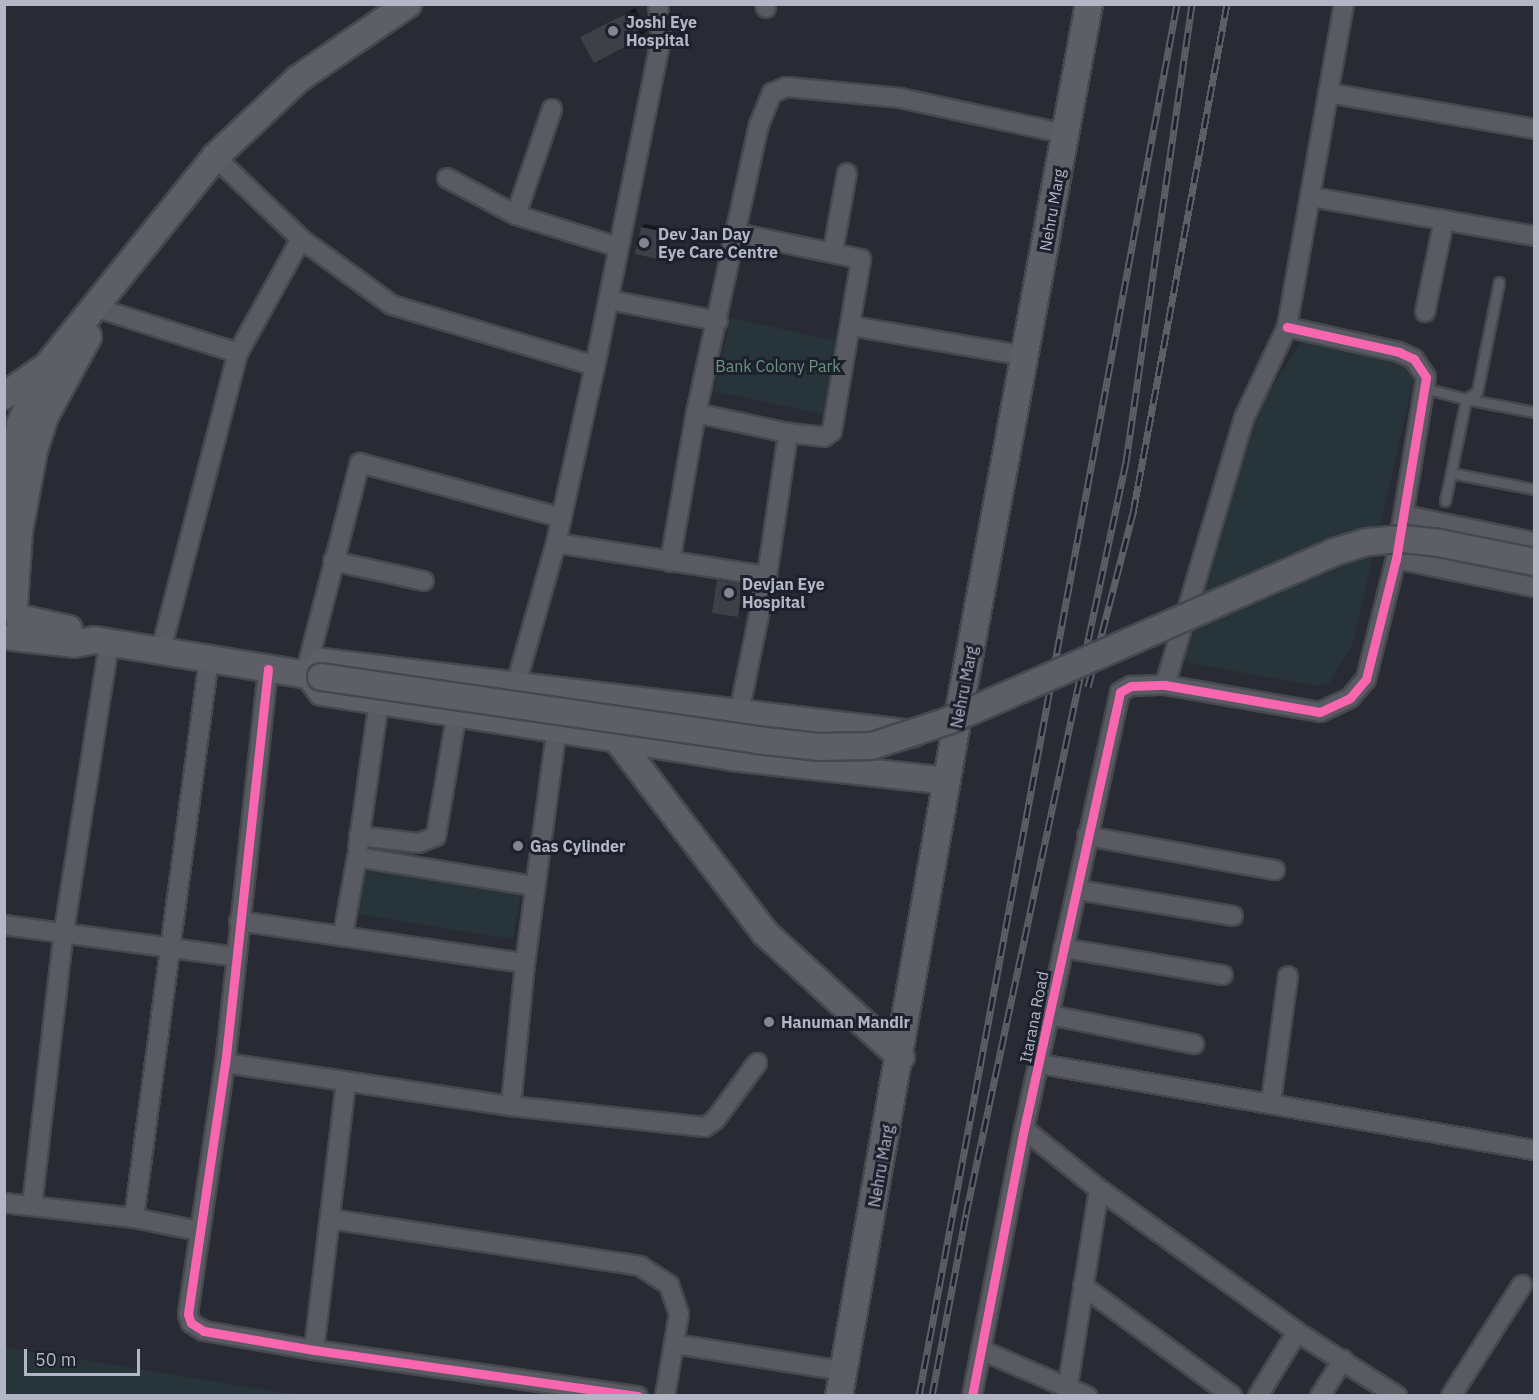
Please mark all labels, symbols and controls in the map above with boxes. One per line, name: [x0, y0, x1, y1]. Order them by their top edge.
place label: Joshi Eye Hospital: [626, 12, 697, 50]
marker: Joshi Eye Hospital: [604, 22, 622, 40]
street label: Nehru Marg: [1035, 167, 1069, 253]
place label: Dev Jan Day Eye Care Centre: [658, 224, 778, 262]
marker: Dev Jan Day Eye Care Centre: [635, 234, 653, 252]
park label: Bank Colony Park: [715, 356, 841, 376]
place label: Devjan Eye Hospital: [742, 574, 825, 612]
marker: Devjan Eye Hospital: [720, 584, 738, 602]
street label: Nehru Marg: [947, 644, 981, 730]
place label: Gas Cylinder: [530, 836, 626, 856]
marker: Gas Cylinder: [511, 839, 525, 853]
street label: Itarana Road: [1016, 969, 1052, 1065]
place label: Hanuman Mandir: [781, 1012, 910, 1032]
marker: Hanuman Mandir: [762, 1015, 776, 1029]
street label: Nehru Marg: [864, 1123, 898, 1209]
scale bar: [27, 1337, 142, 1375]
text: 50 m: [35, 1348, 77, 1371]

